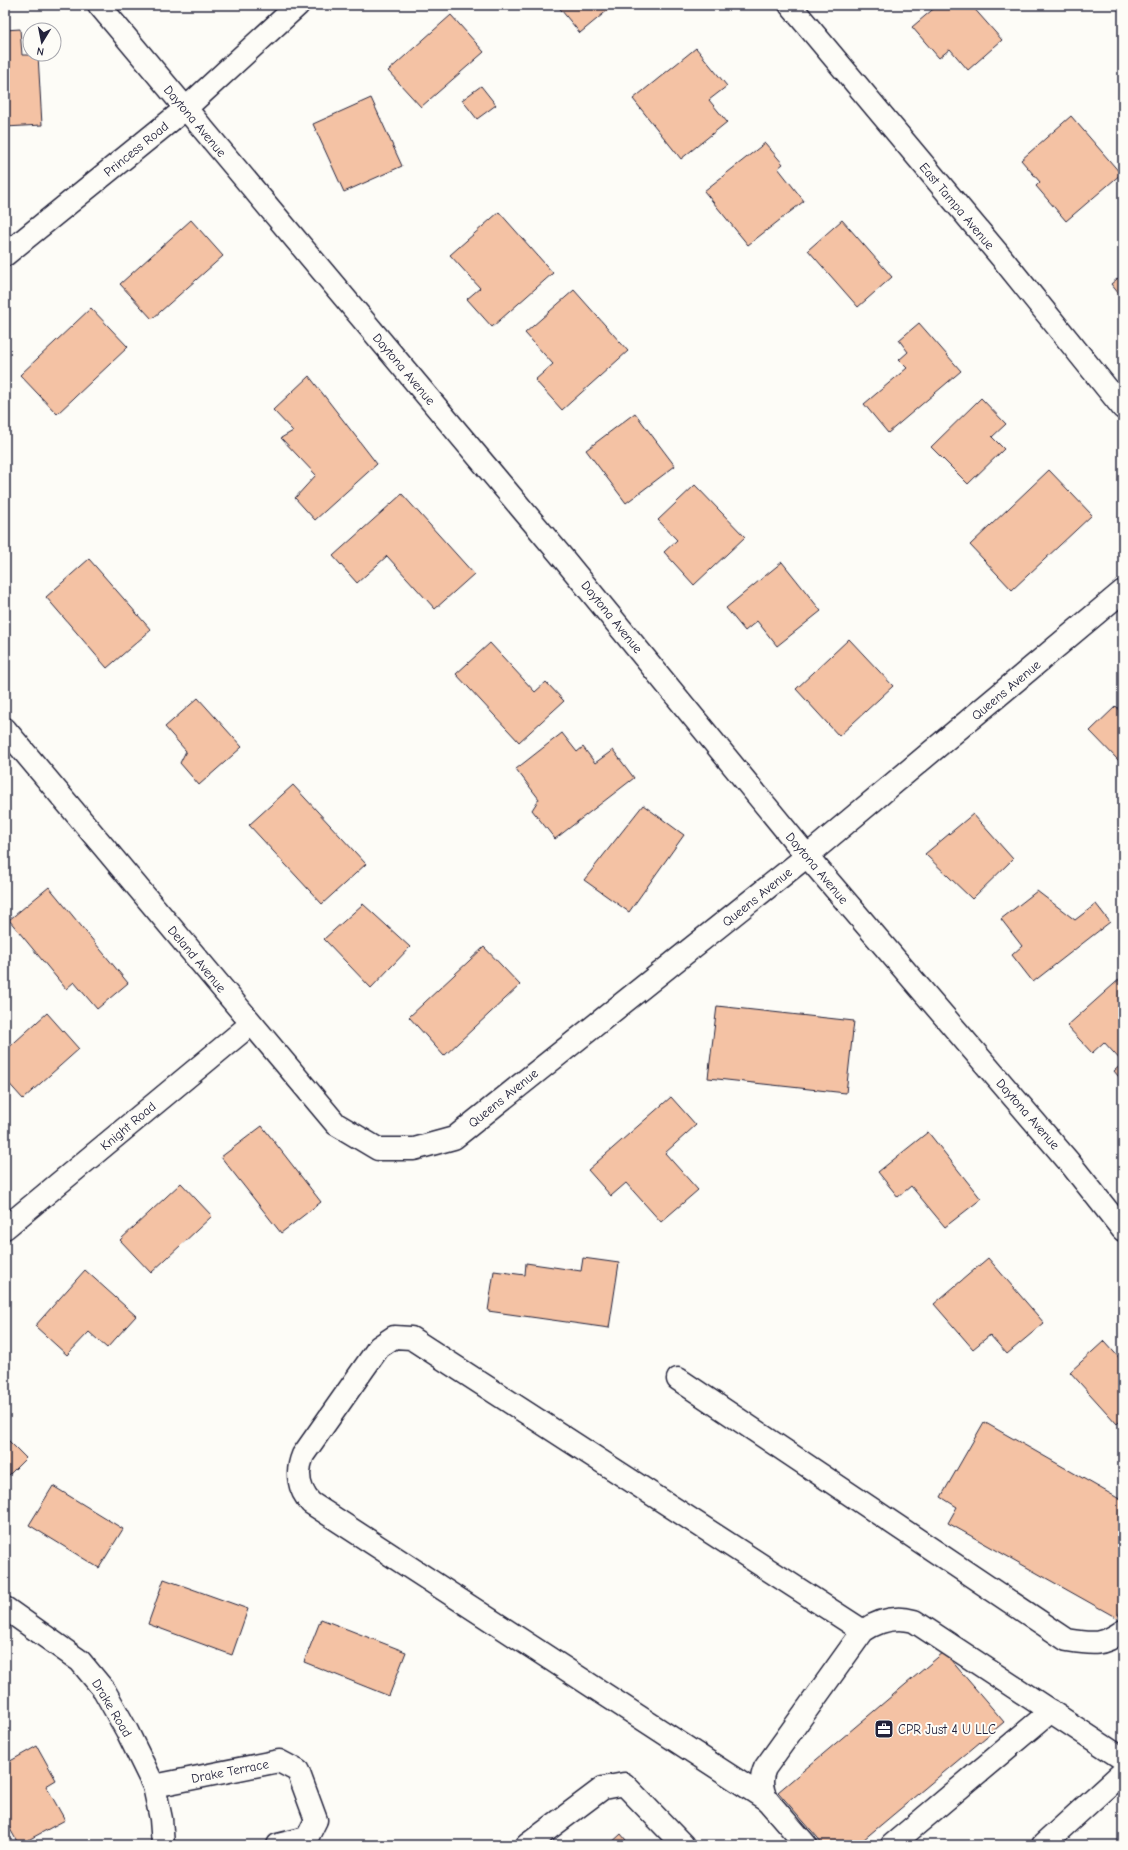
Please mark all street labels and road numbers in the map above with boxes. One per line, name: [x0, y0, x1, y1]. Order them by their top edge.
street label: Daytona Avenue: [161, 82, 230, 160]
street label: Princess Road: [101, 118, 171, 180]
street label: East Tampa Avenue: [916, 160, 998, 253]
street label: Daytona Avenue: [370, 330, 439, 408]
street label: Daytona Avenue: [578, 578, 646, 657]
street label: Queens Avenue: [968, 656, 1044, 723]
street label: Daytona Avenue: [783, 829, 852, 907]
street label: Queens Avenue: [719, 864, 795, 930]
street label: Deland Avenue: [165, 923, 229, 996]
street label: Queens Avenue: [465, 1065, 541, 1131]
street label: Daytona Avenue: [993, 1076, 1063, 1153]
street label: Knight Road: [97, 1099, 159, 1153]
street label: Drake Road: [89, 1676, 135, 1740]
street label: Drake Terrace: [190, 1756, 270, 1786]

